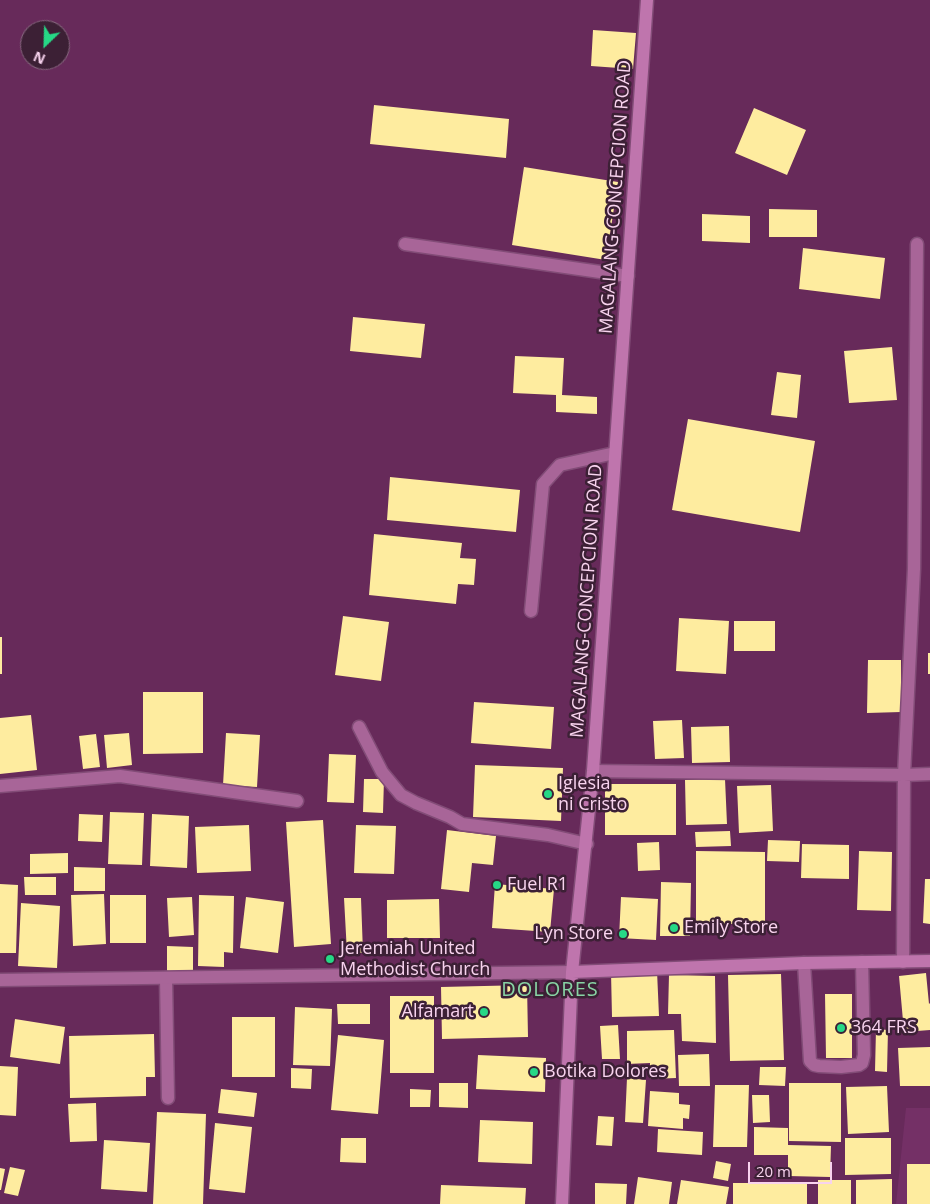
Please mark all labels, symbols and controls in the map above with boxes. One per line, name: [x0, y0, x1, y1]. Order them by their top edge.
north arrow: [20, 20, 70, 70]
text: N: [30, 47, 48, 69]
street label: MAGALANG-CONCEPCION ROAD: [596, 59, 636, 335]
street label: MAGALANG-CONCEPCION ROAD: [567, 463, 607, 739]
place label: Iglesia ni Cristo: [558, 773, 627, 816]
marker: Iglesia ni Cristo: [542, 788, 554, 800]
place label: Fuel R1: [507, 874, 568, 896]
marker: Fuel R1: [491, 879, 503, 891]
place label: Emily Store: [684, 917, 778, 939]
marker: Emily Store: [668, 922, 680, 934]
place label: Lyn Store: [534, 923, 613, 945]
marker: Lyn Store: [617, 928, 629, 940]
place label: Jeremiah United Methodist Church: [340, 938, 490, 981]
marker: Jeremiah United Methodist Church: [324, 953, 336, 965]
district label: DOLORES: [500, 978, 600, 1002]
place label: Alfamart: [402, 1001, 474, 1023]
marker: Alfamart: [478, 1006, 490, 1018]
place label: 364 FRS: [851, 1017, 917, 1039]
marker: 364 FRS: [835, 1022, 847, 1034]
place label: Botika Dolores: [544, 1061, 667, 1083]
marker: Botika Dolores: [528, 1066, 540, 1078]
scale bar: [750, 1152, 834, 1184]
text: 20 m: [756, 1161, 791, 1181]

